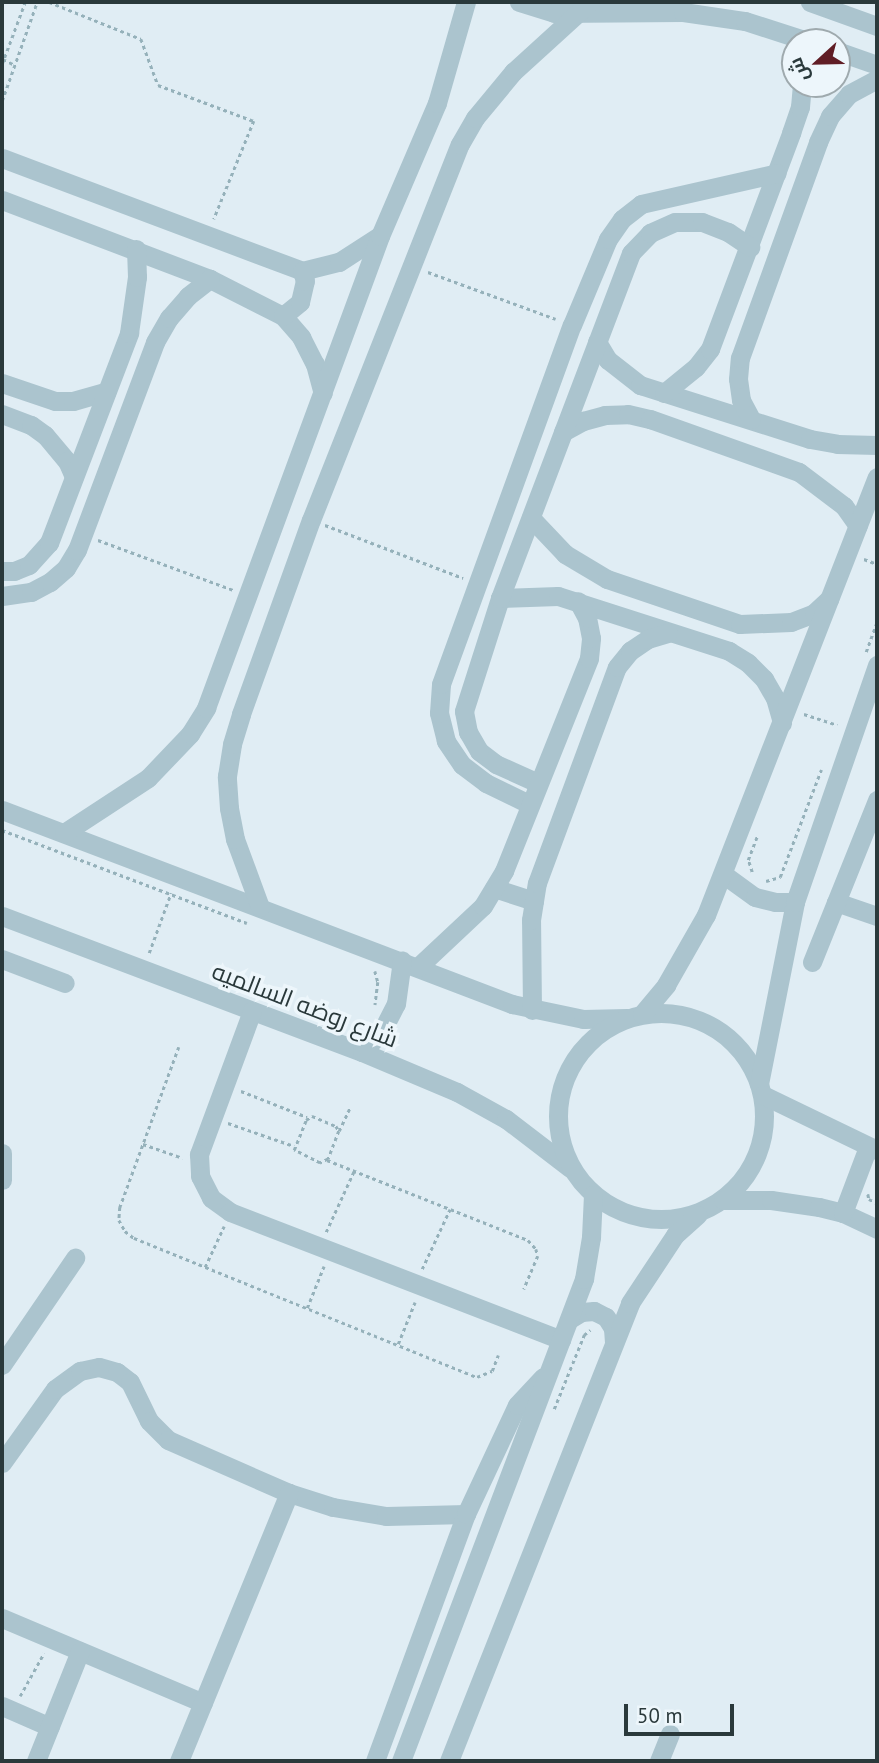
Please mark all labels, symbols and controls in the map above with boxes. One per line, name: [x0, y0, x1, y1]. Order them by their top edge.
north arrow: [781, 28, 851, 98]
text: ش: [783, 54, 814, 86]
street label: شارع روضه السالميه: [208, 956, 402, 1054]
scale bar: [627, 1690, 737, 1734]
text: 50 m: [637, 1702, 683, 1729]

